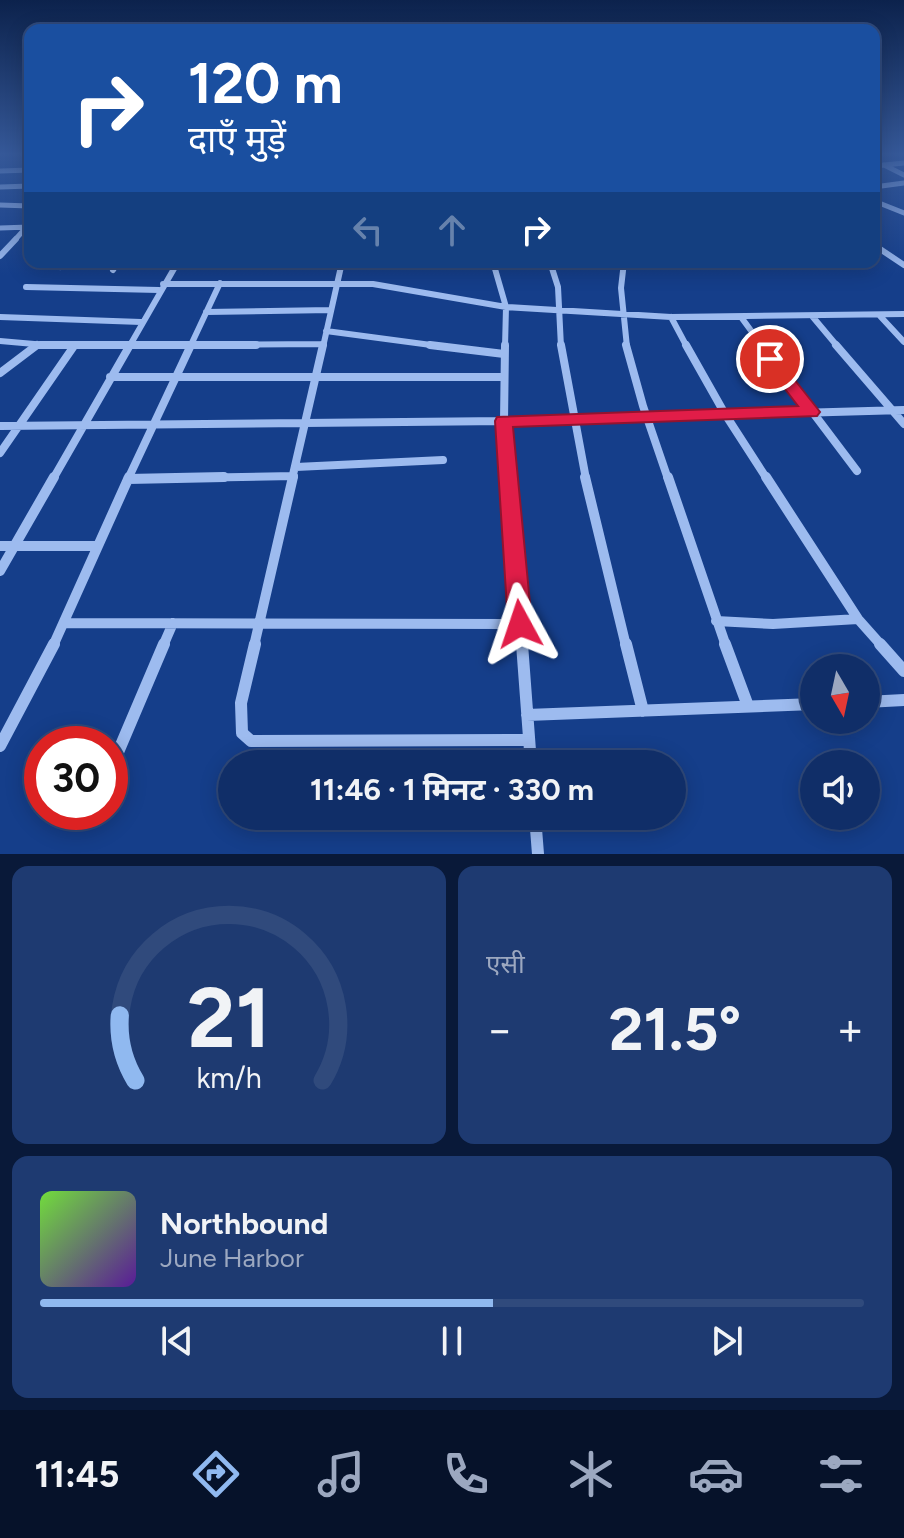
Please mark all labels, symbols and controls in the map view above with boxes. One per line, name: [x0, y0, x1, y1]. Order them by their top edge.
text: 120 m: [188, 50, 343, 117]
icon: right: [56, 56, 160, 160]
text: दाएँ मुड़ें: [188, 118, 286, 161]
icon: left: [346, 208, 390, 252]
icon: ahead: [430, 208, 474, 252]
icon: right: [514, 208, 558, 252]
pin: [736, 325, 804, 393]
icon: arrive: [748, 337, 792, 381]
position arrow: [478, 582, 562, 666]
north arrow: [800, 654, 880, 734]
map controls: [800, 654, 880, 830]
speed limit sign: 30: [24, 726, 128, 830]
button: sound: [800, 750, 880, 830]
text: 11:46 · 1 मिनट · 330 m: [310, 771, 594, 808]
text: एसी: [486, 948, 525, 980]
text: 21: [187, 968, 271, 1068]
text: 21.5°: [609, 993, 741, 1065]
text: −: [486, 1003, 513, 1056]
text: +: [837, 1003, 864, 1056]
text: km/h: [196, 1061, 262, 1095]
text: Northbound: [160, 1205, 328, 1242]
text: June Harbor: [160, 1242, 304, 1274]
icon: previous: [155, 1319, 199, 1363]
icon: pause: [430, 1319, 474, 1363]
icon: next: [705, 1319, 749, 1363]
icon: directions: [188, 1446, 244, 1502]
icon: music: [313, 1446, 369, 1502]
icon: phone: [438, 1446, 494, 1502]
icon: climate: [563, 1446, 619, 1502]
icon: car: [688, 1446, 744, 1502]
icon: filters: [813, 1446, 869, 1502]
text: 11:45: [35, 1453, 119, 1496]

